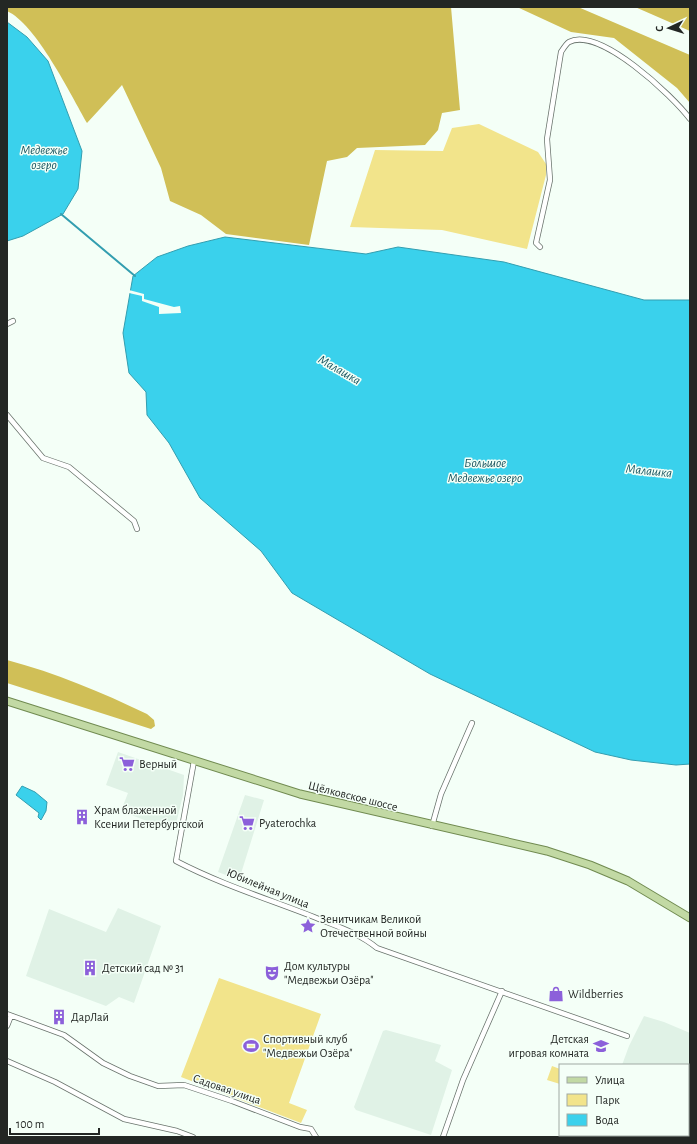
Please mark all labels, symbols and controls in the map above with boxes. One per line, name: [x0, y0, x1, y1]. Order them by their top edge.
north arrow: [649, 8, 689, 48]
text: С: [654, 25, 665, 32]
water label: Медвежье озеро: [20, 144, 68, 172]
water label: Малашка: [316, 353, 363, 388]
water label: Большое Медвежье озеро: [448, 457, 522, 485]
water label: Малашка: [625, 463, 673, 480]
supermarket icon: Верный: [118, 755, 136, 773]
place label: Верный: [139, 758, 177, 770]
street label: Щёлковское шоссе: [307, 779, 399, 813]
place label: Храм блаженной Ксении Петербургской: [94, 804, 204, 831]
building icon: Храм блаженной Ксении Петербургской: [73, 808, 91, 826]
supermarket icon: Pyaterochka: [238, 814, 256, 832]
place label: Pyaterochka: [259, 817, 317, 830]
street label: Юбилейная улица: [225, 866, 312, 911]
place label: Зенитчикам Великой Отечественной войны: [320, 913, 427, 939]
place icon: Зенитчикам Великой Отечественной войны: [299, 917, 317, 935]
building icon: Детский сад № 31: [81, 959, 99, 977]
place label: Дом культуры "Медвежьи Озёра": [284, 960, 374, 986]
place label: Детский сад № 31: [102, 962, 184, 974]
theatre icon: Дом культуры "Медвежьи Озёра": [263, 964, 281, 982]
shop icon: Wildberries: [547, 985, 565, 1003]
place label: Wildberries: [568, 988, 623, 1000]
building icon: ДарЛай: [50, 1008, 68, 1026]
place label: ДарЛай: [71, 1011, 109, 1023]
place label: Спортивный клуб "Медвежьи Озёра": [263, 1033, 353, 1059]
place label: Детская игровая комната: [509, 1033, 590, 1059]
sports icon: Спортивный клуб "Медвежьи Озёра": [242, 1037, 260, 1055]
school or university icon: Детская игровая комната: [592, 1037, 610, 1055]
legend: [559, 1064, 689, 1136]
street label: Садовая улица: [191, 1072, 263, 1107]
text: Улица: [595, 1074, 625, 1086]
text: Парк: [595, 1094, 620, 1106]
scale bar: [10, 1110, 99, 1136]
text: Вода: [595, 1114, 619, 1126]
text: 100 m: [16, 1118, 44, 1130]

